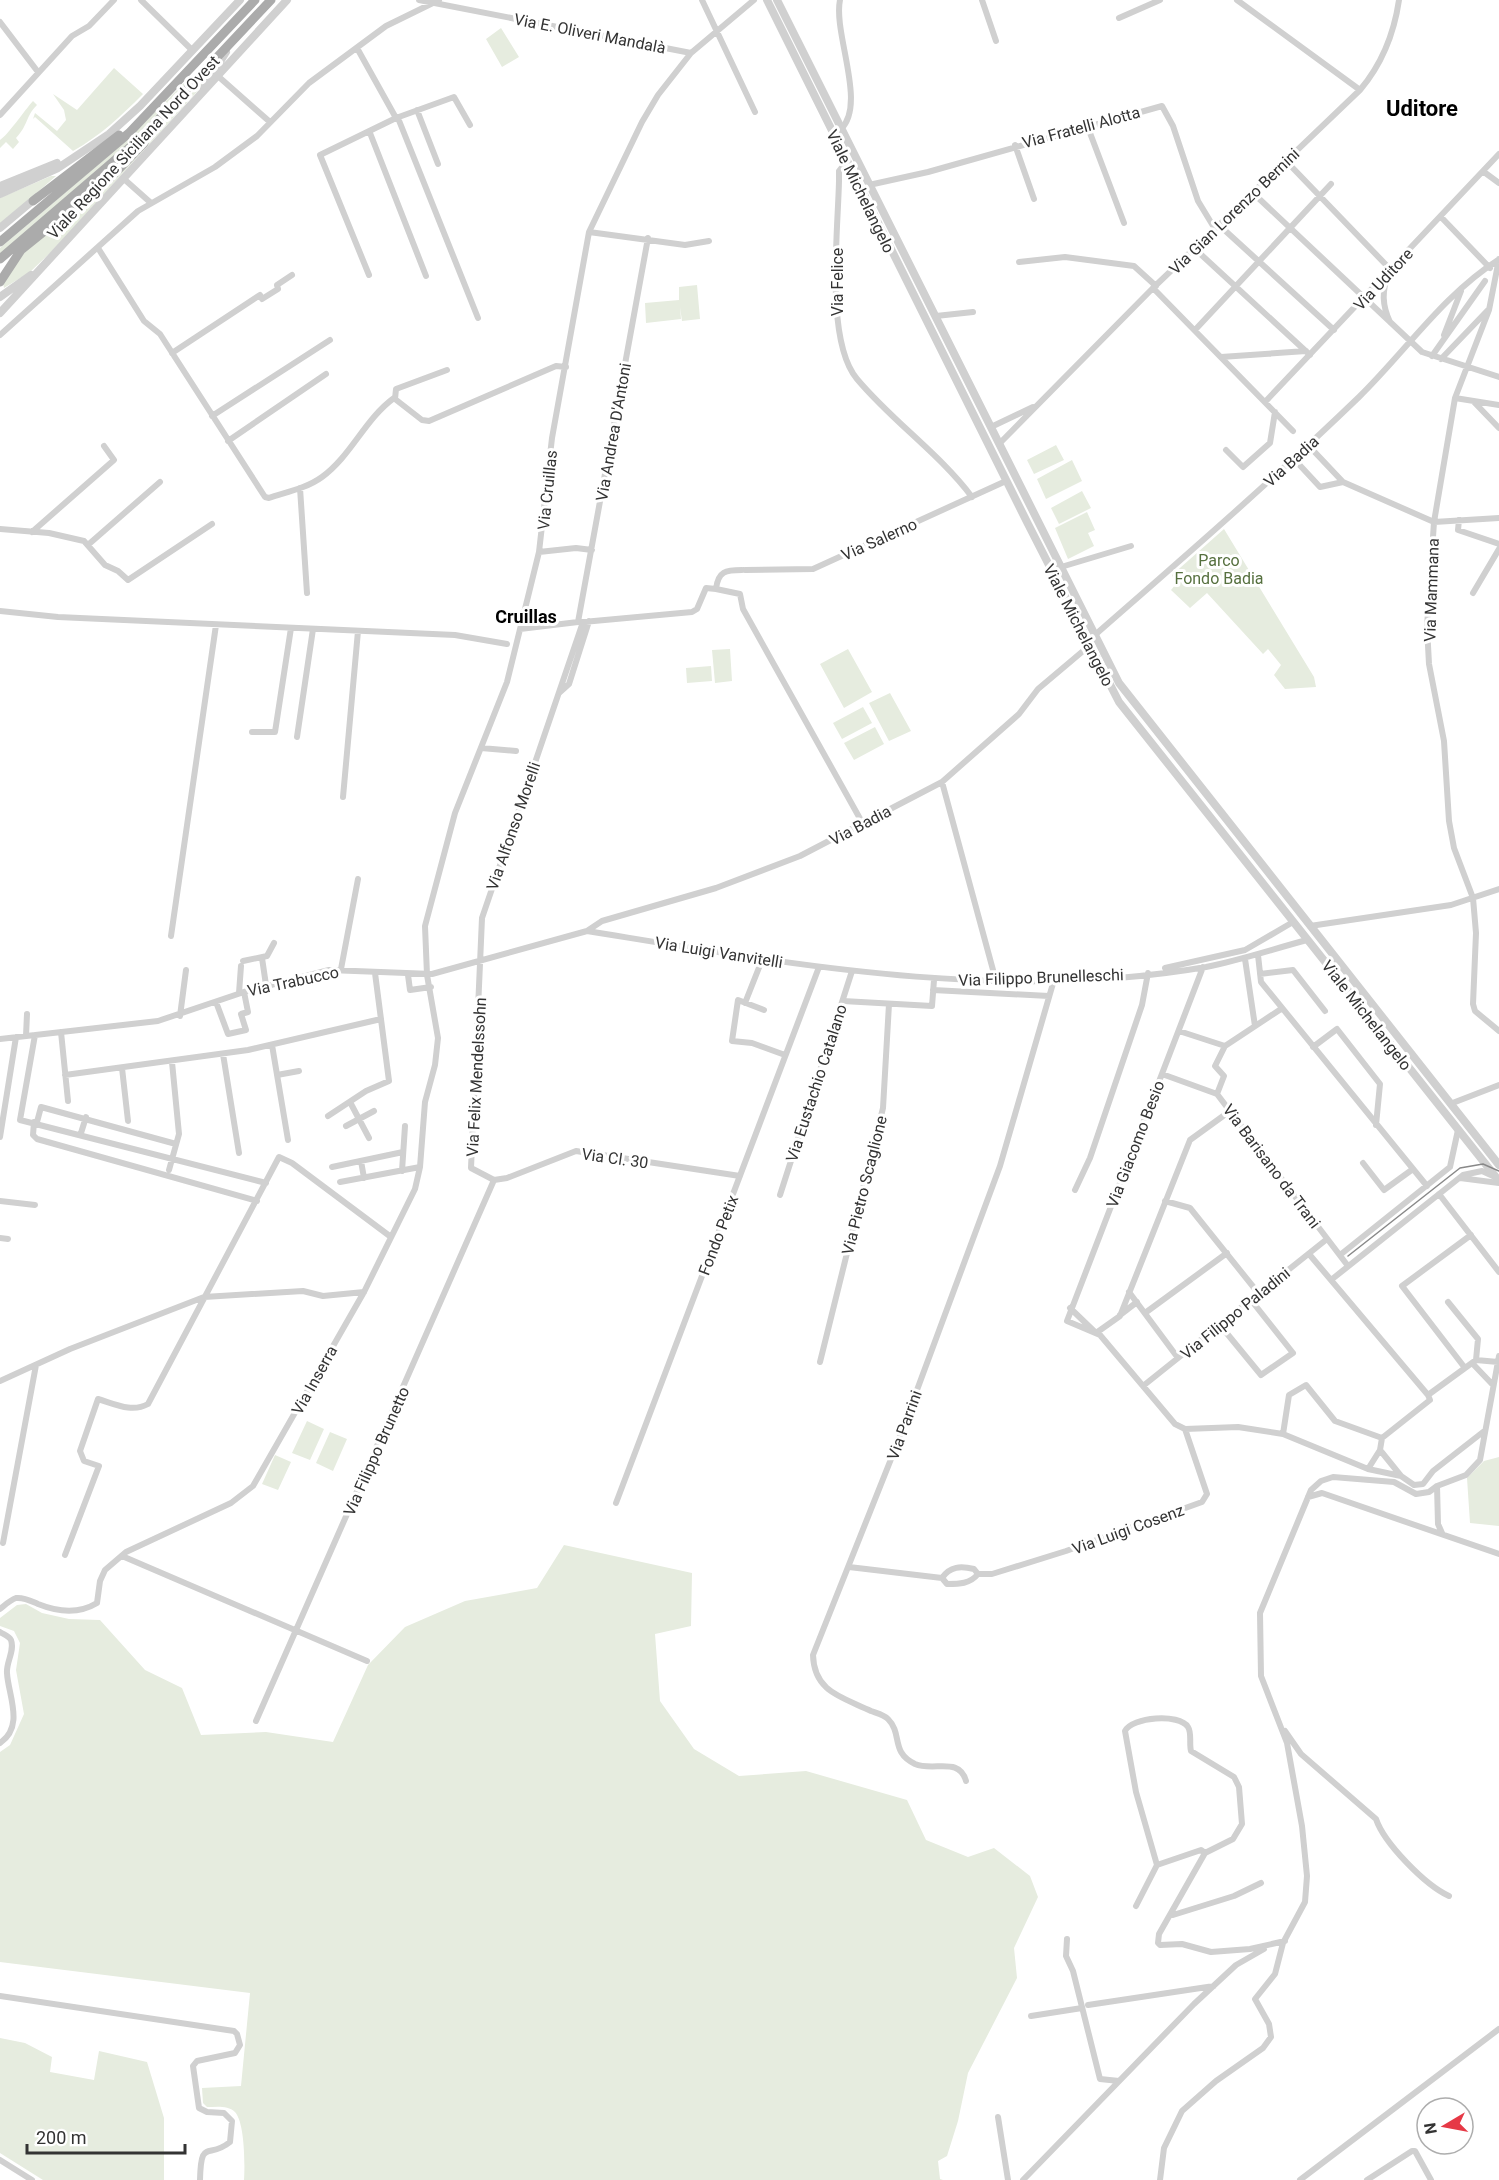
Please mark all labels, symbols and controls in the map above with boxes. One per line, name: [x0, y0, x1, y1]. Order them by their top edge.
street label: Via E. Oliveri Mandalà: [512, 9, 667, 58]
street label: Viale Regione Siciliana Nord Ovest: [43, 52, 223, 243]
district label: Uditore: [1386, 96, 1458, 121]
street label: Via Fratelli Alotta: [1020, 103, 1142, 152]
street label: Viale Michelangelo: [823, 127, 899, 256]
street label: Via Gian Lorenzo Bernini: [1165, 144, 1303, 278]
street label: Via Uditore: [1350, 244, 1417, 314]
street label: Via Felice: [828, 248, 847, 316]
street label: Via Andrea D'Antoni: [592, 361, 635, 503]
street label: Via Badia: [1260, 432, 1323, 491]
street label: Via Cruillas: [534, 449, 561, 531]
street label: Via Salerno: [838, 514, 920, 565]
street label: Via Mammana: [1420, 538, 1443, 642]
park label: Parco Fondo Badia: [1174, 551, 1264, 588]
street label: Viale Michelangelo: [1040, 561, 1118, 689]
district label: Cruillas: [495, 606, 557, 627]
street label: Via Alfonso Morelli: [483, 759, 544, 893]
street label: Via Badia: [826, 801, 894, 850]
street label: Via Luigi Vanvitelli: [654, 933, 784, 972]
street label: Viale Michelangelo: [1318, 956, 1416, 1074]
street label: Via Trabucco: [246, 963, 341, 1000]
street label: Via Filippo Brunelleschi: [958, 965, 1124, 990]
street label: Via Felix Mendelssohn: [463, 997, 490, 1157]
street label: Via Eustachio Catalano: [782, 1002, 851, 1164]
street label: Via Giacomo Besio: [1102, 1078, 1168, 1210]
street label: Via Barisano da Trani: [1219, 1100, 1324, 1232]
street label: Via Pietro Scaglione: [838, 1114, 891, 1257]
street label: Via Cl. 30: [580, 1144, 650, 1173]
street label: Fondo Petix: [694, 1192, 742, 1278]
street label: Via Filippo Paladini: [1177, 1263, 1294, 1363]
street label: Via Inserra: [288, 1342, 341, 1418]
street label: Via Filippo Brunetto: [339, 1384, 413, 1519]
street label: Via Parrini: [883, 1388, 926, 1463]
street label: Via Luigi Cosenz: [1070, 1500, 1187, 1559]
north arrow: [1415, 2096, 1475, 2156]
scale bar: [27, 2117, 184, 2155]
text: N: [1420, 2121, 1441, 2136]
text: 200 m: [36, 2127, 87, 2148]

